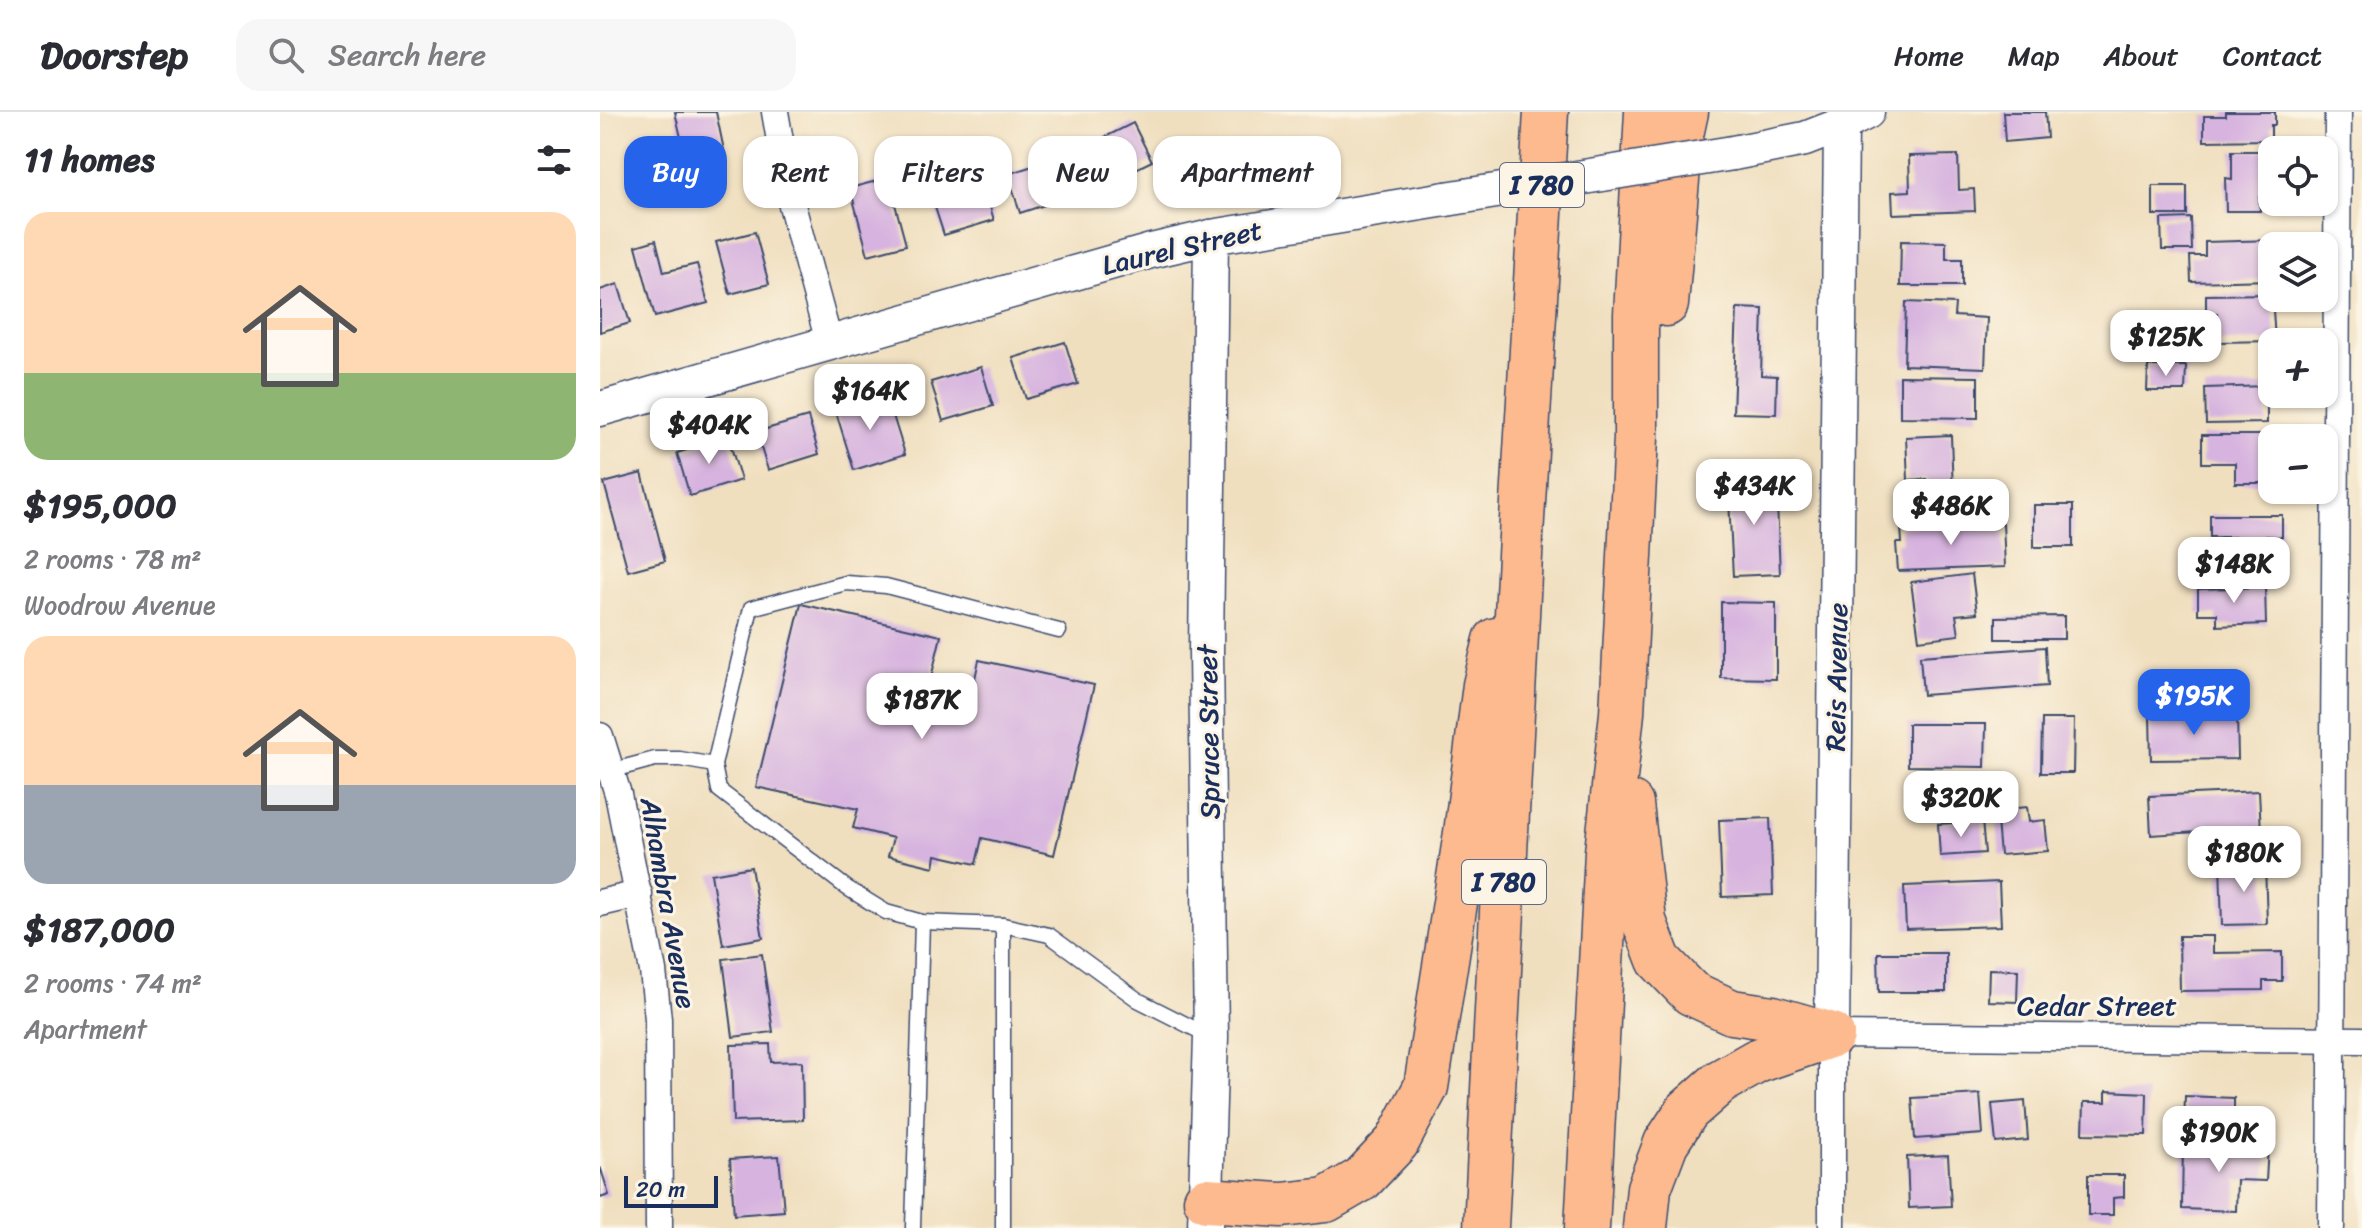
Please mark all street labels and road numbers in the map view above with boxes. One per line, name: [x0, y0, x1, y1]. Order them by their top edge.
road number: I 780: [1500, 163, 1584, 207]
street label: Laurel Street: [1097, 205, 1267, 290]
street label: Reis Avenue: [1811, 602, 1862, 752]
street label: Spruce Street: [1182, 642, 1235, 820]
street label: Alhambra Avenue: [626, 792, 711, 1013]
road number: I 780: [1462, 860, 1546, 904]
street label: Cedar Street: [2017, 981, 2177, 1030]

